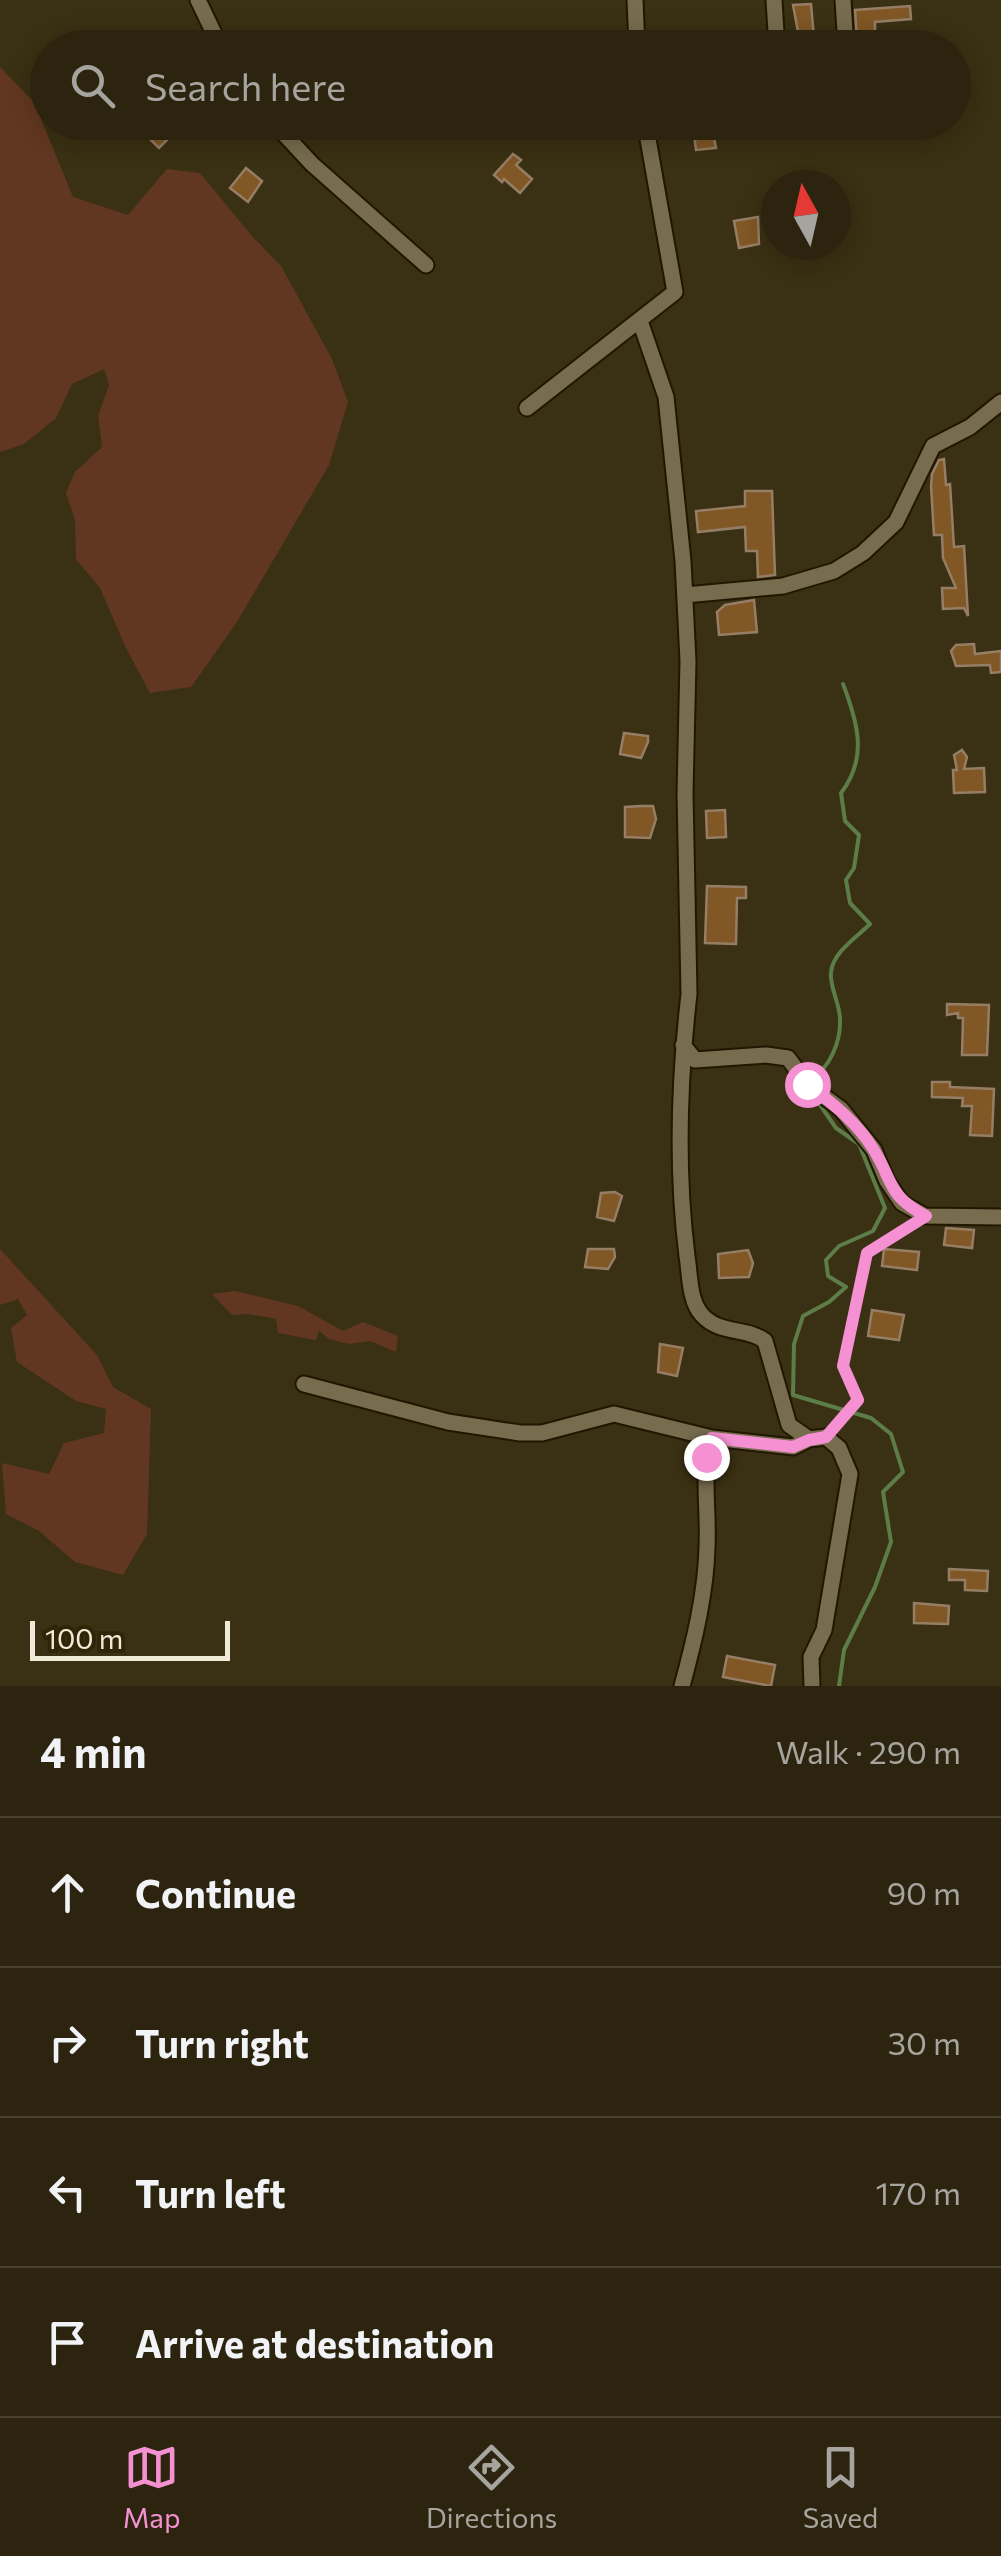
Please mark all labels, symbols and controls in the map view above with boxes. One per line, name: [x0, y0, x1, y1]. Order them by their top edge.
search box: [30, 30, 971, 140]
icon: search: [65, 58, 120, 113]
text: Search here: [145, 62, 346, 109]
north arrow: [761, 170, 851, 260]
route start: [785, 1062, 831, 1108]
route end: [684, 1435, 730, 1481]
scale bar: [30, 1616, 230, 1660]
text: 100 m: [45, 1621, 123, 1655]
text: 4 min: [40, 1725, 146, 1777]
text: Walk · 290 m: [776, 1731, 961, 1771]
icon: ahead: [40, 1865, 95, 1920]
text: Continue: [135, 1869, 296, 1916]
text: 90 m: [887, 1872, 961, 1912]
icon: right: [40, 2015, 95, 2070]
text: Turn right: [135, 2019, 309, 2066]
text: 30 m: [888, 2022, 961, 2062]
icon: left: [40, 2165, 95, 2220]
text: Turn left: [135, 2169, 286, 2216]
text: 170 m: [876, 2172, 961, 2212]
icon: arrive: [40, 2315, 95, 2370]
text: Arrive at destination: [135, 2319, 494, 2366]
tab: Map: [123, 2440, 180, 2534]
tab: Directions: [426, 2440, 557, 2534]
tab: Saved: [803, 2440, 878, 2534]

